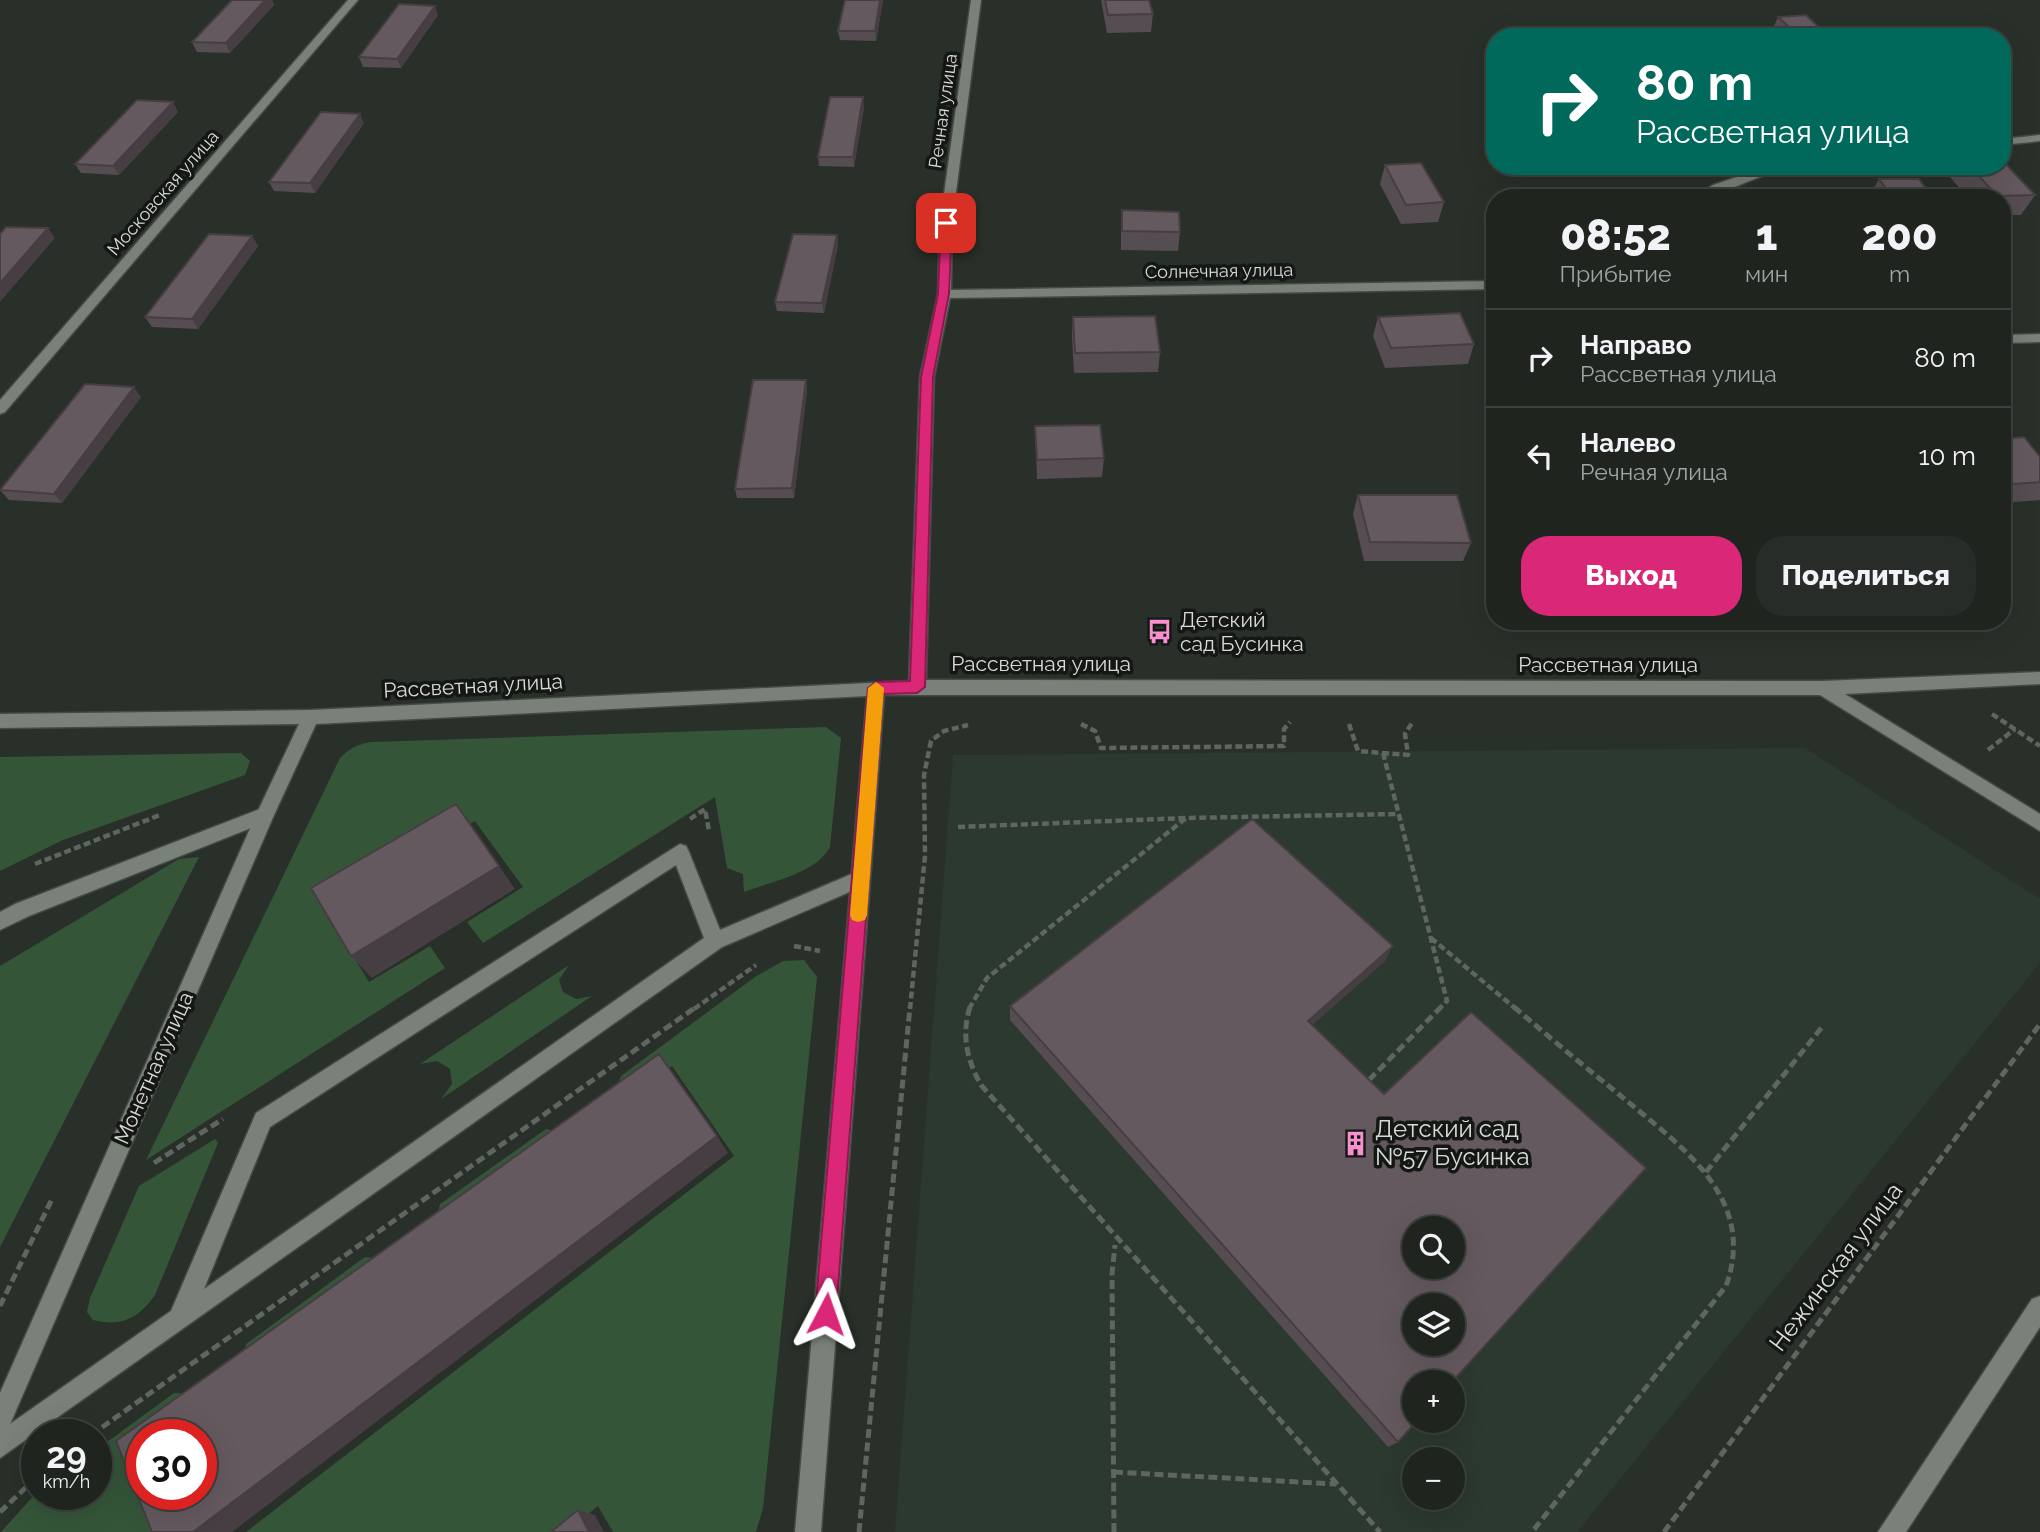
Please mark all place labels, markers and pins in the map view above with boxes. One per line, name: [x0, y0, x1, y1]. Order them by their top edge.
pin: [916, 193, 976, 253]
place label: Детский сад Бусинка: [1180, 607, 1304, 656]
bus stop icon: Детский сад Бусинка: [1146, 618, 1174, 646]
place label: Детский сад №57 Бусинка: [1375, 1114, 1529, 1171]
building icon: Детский сад №57 Бусинка: [1341, 1129, 1369, 1157]

